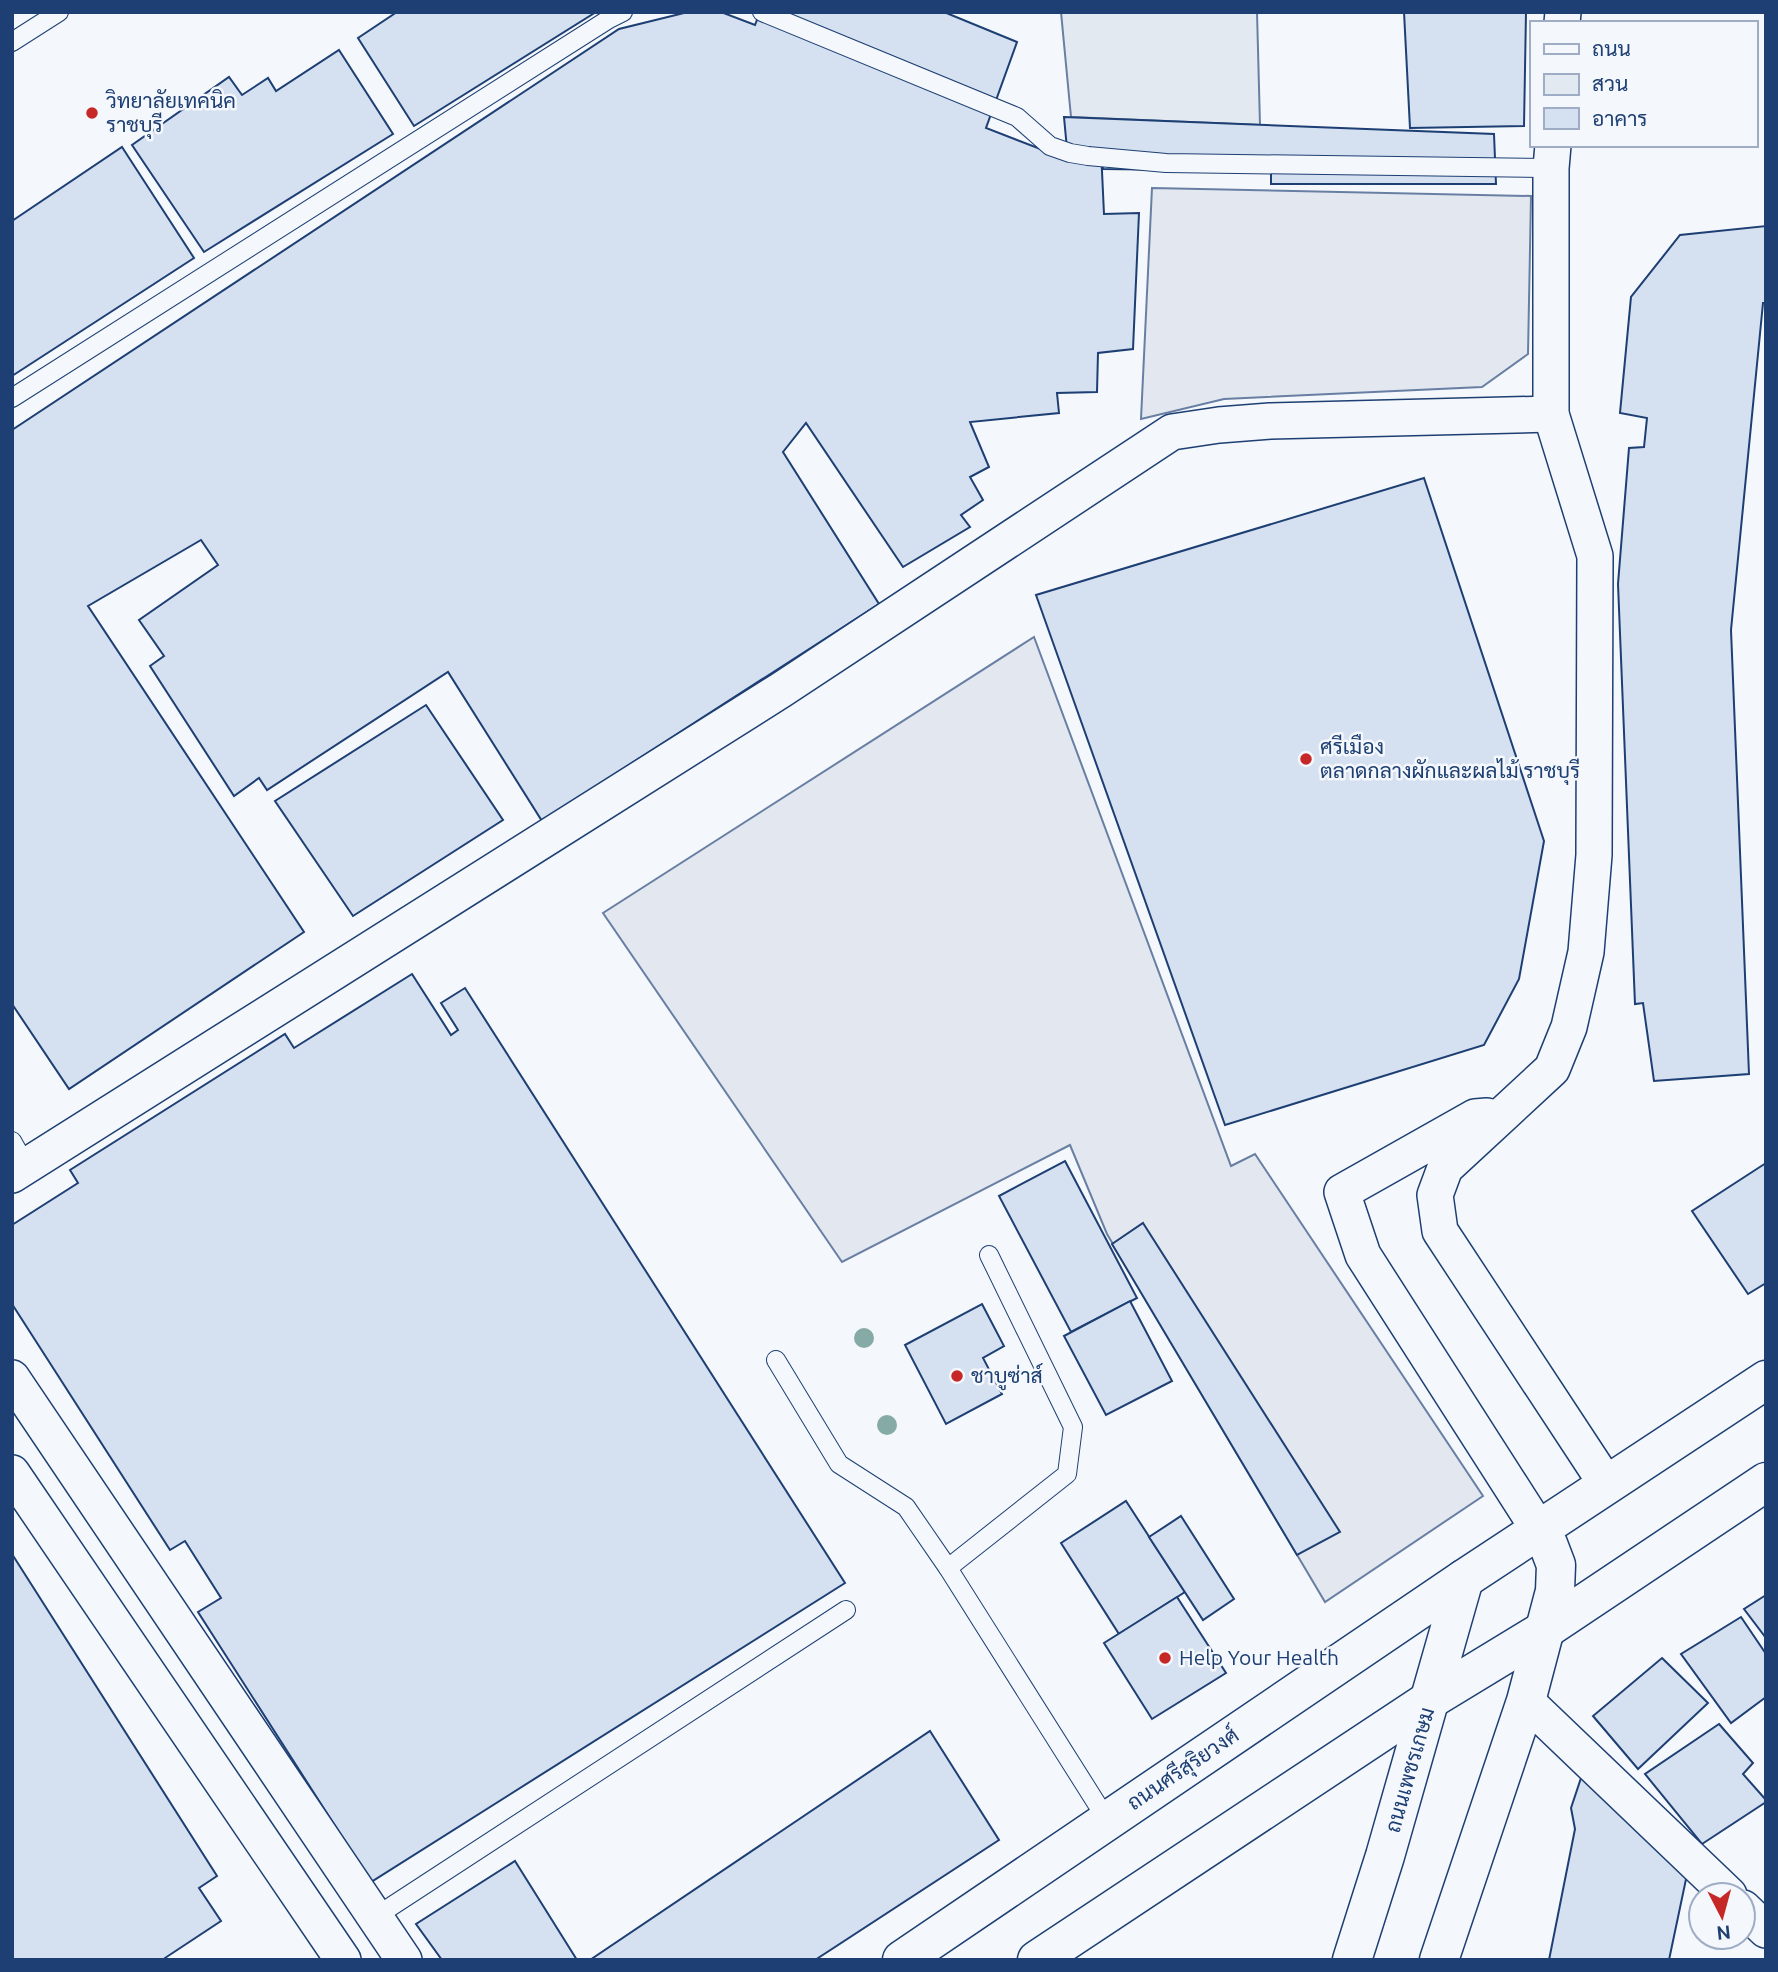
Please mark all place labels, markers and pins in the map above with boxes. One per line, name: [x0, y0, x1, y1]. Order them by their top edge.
place label: วิทยาลัยเทคนิค ราชบุรี: [106, 88, 236, 139]
marker: วิทยาลัยเทคนิค ราชบุรี: [84, 105, 100, 121]
place label: ศรีเมือง ตลาดกลางผักและผลไม้ ราชบุรี: [1320, 733, 1580, 785]
marker: ศรีเมือง ตลาดกลางผักและผลไม้ ราชบุรี: [1298, 751, 1314, 767]
place label: ชาบูซ่าส์: [971, 1362, 1043, 1391]
marker: ชาบูซ่าส์: [949, 1368, 965, 1384]
place label: Help Your Health: [1179, 1645, 1339, 1669]
marker: Help Your Health: [1157, 1650, 1173, 1666]

